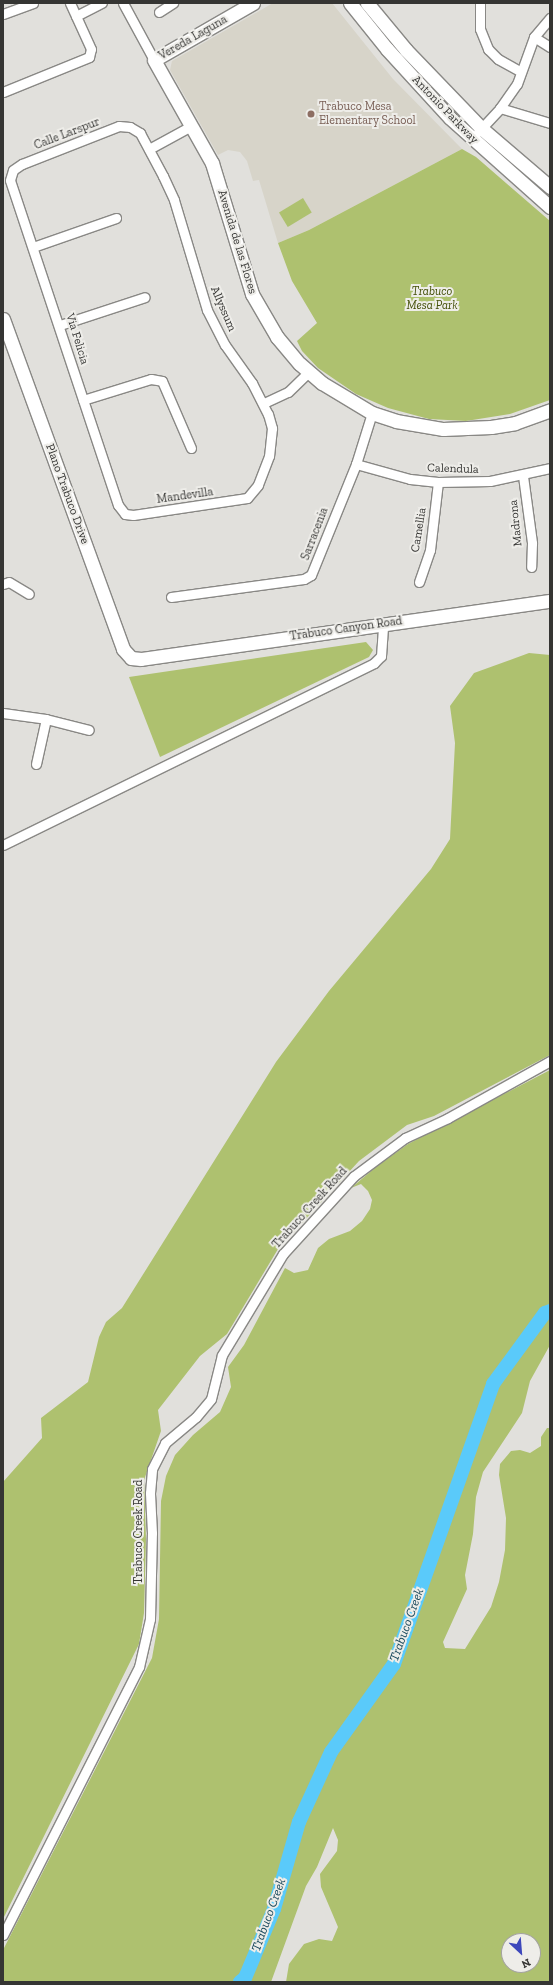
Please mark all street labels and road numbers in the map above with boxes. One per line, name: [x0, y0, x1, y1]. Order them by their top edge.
street label: Vereda Laguna: [156, 13, 230, 63]
street label: Antonio Parkway: [409, 73, 481, 147]
street label: Calle Larspur: [32, 115, 102, 153]
street label: Avenida de las Flores: [214, 188, 260, 296]
street label: Allyssum: [207, 284, 239, 334]
street label: Via Felicia: [62, 312, 92, 366]
street label: Plano Trabuco Drive: [42, 442, 92, 546]
street label: Calendula: [427, 461, 479, 477]
street label: Mandevilla: [156, 485, 214, 507]
street label: Madrona: [506, 499, 526, 547]
street label: Sarracenia: [298, 506, 332, 562]
street label: Camellia: [408, 507, 430, 553]
street label: Trabuco Canyon Road: [289, 614, 403, 644]
street label: Trabuco Creek Road: [270, 1164, 350, 1252]
street label: Trabuco Creek Road: [132, 1480, 146, 1584]

